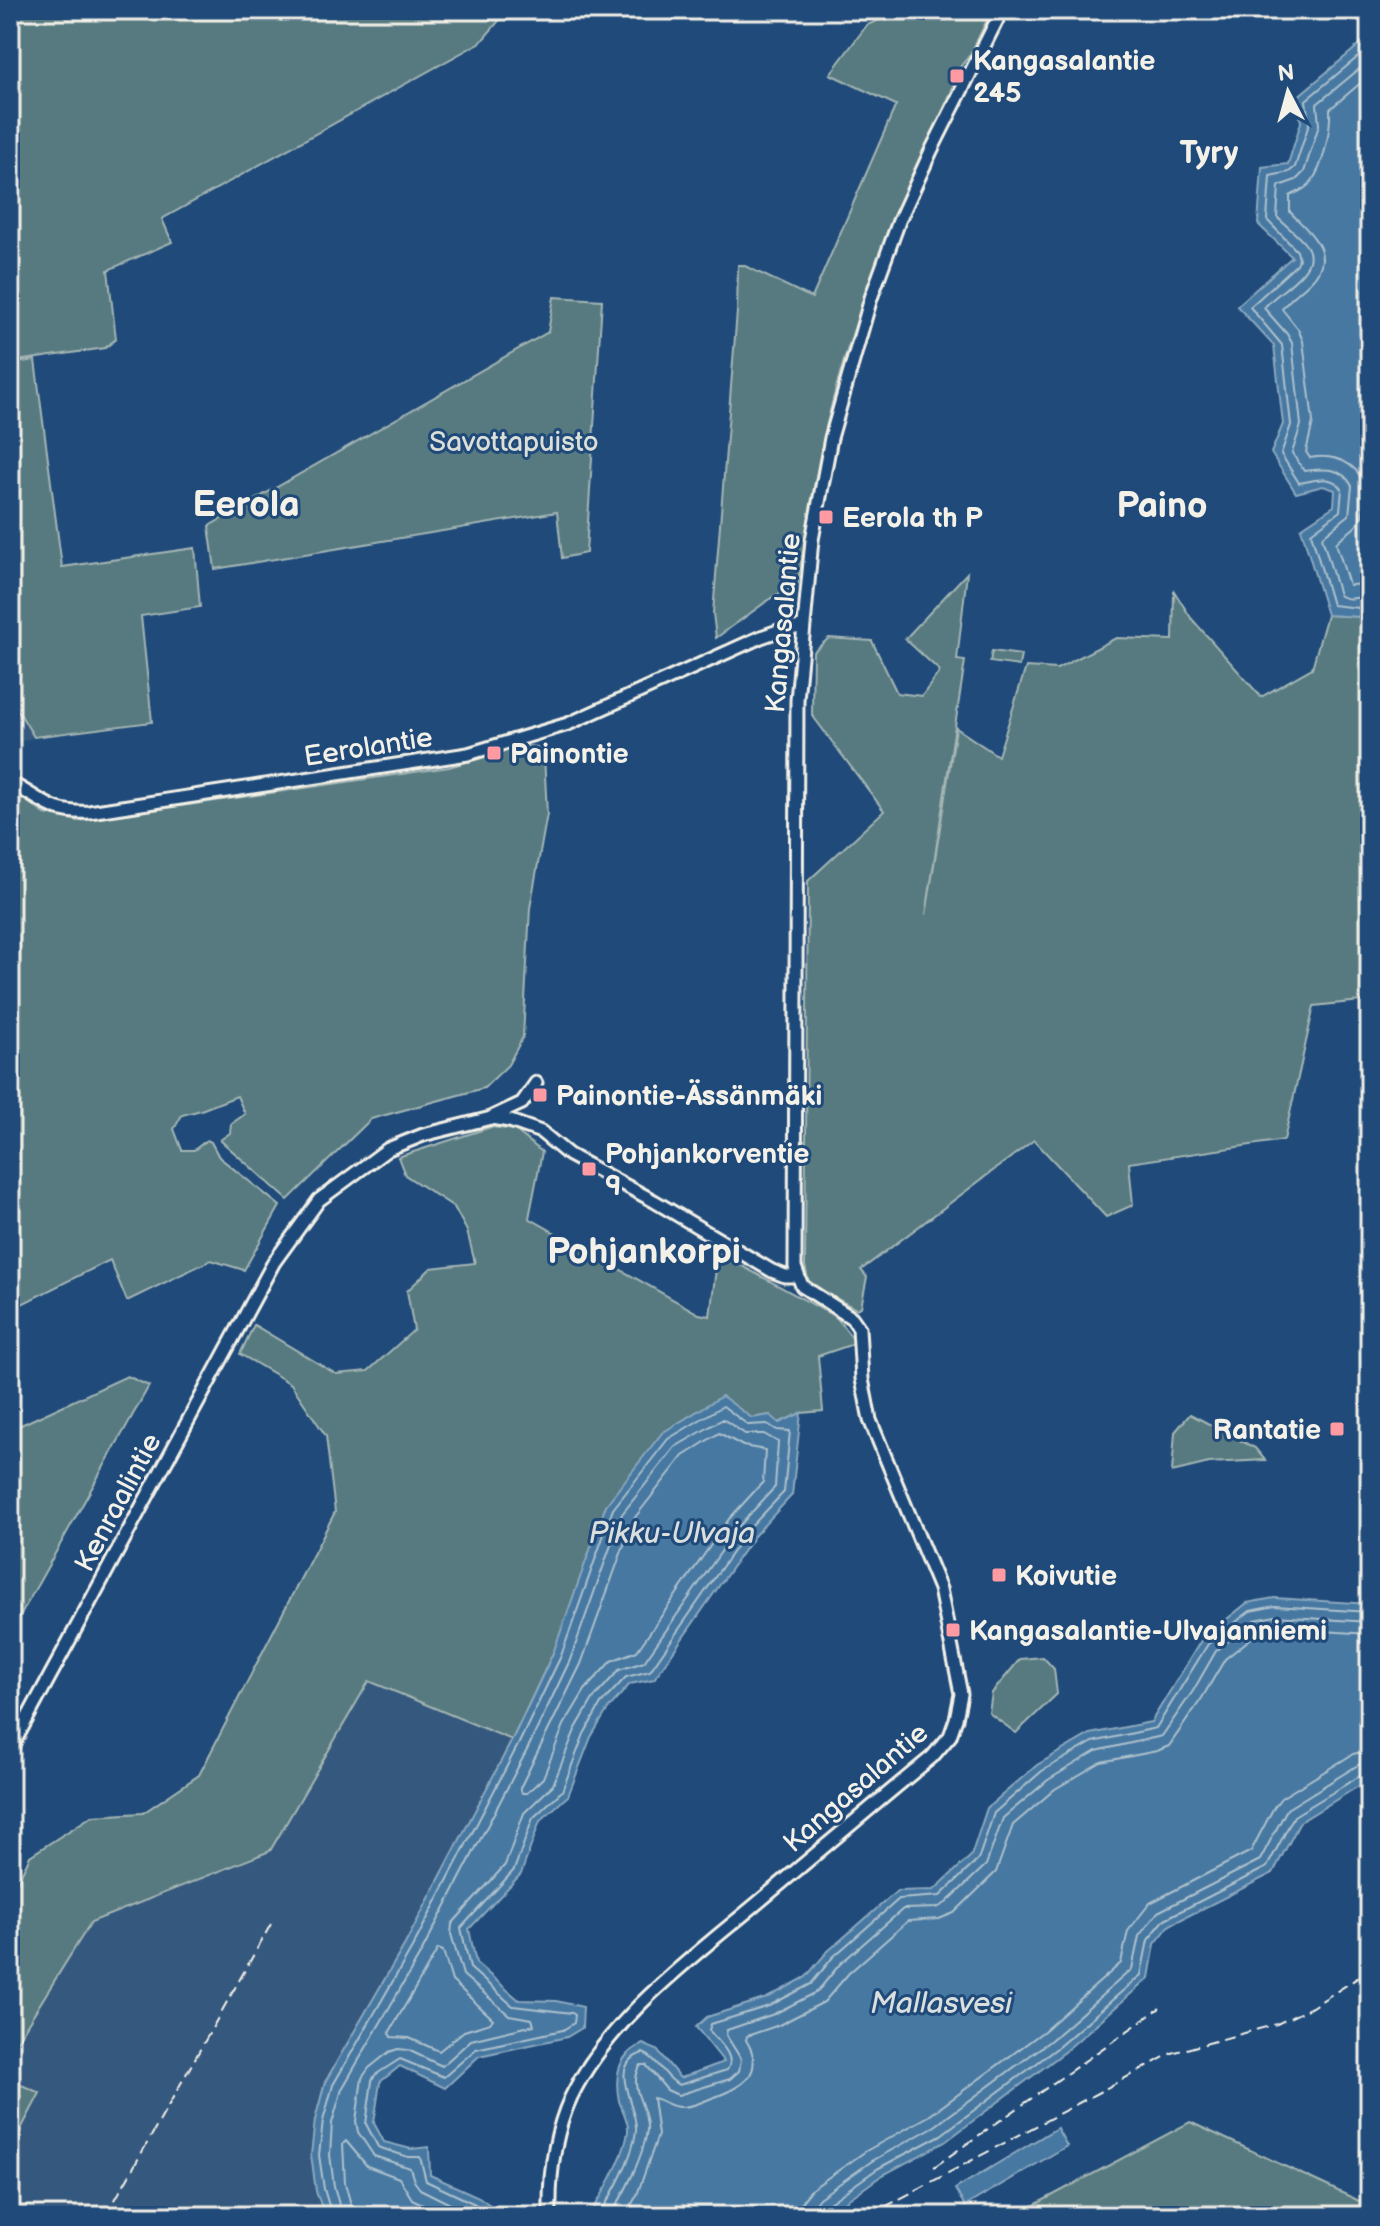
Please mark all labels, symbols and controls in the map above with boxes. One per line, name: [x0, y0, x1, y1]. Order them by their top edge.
place label: Kangasalantie 245: [973, 45, 1155, 110]
north arrow: [1248, 52, 1328, 132]
text: N: [1276, 59, 1296, 88]
marker: Kangasalantie 245: [948, 67, 966, 85]
district label: Tyry: [1180, 134, 1239, 173]
park label: Savottapuisto: [429, 426, 599, 459]
district label: Eerola: [192, 484, 300, 527]
district label: Paino: [1116, 485, 1208, 528]
place label: Eerola th P: [842, 502, 983, 535]
marker: Eerola th P: [817, 508, 835, 526]
street label: Kangasalantie: [759, 532, 808, 715]
street label: Eerolantie: [301, 721, 435, 774]
place label: Painontie: [510, 738, 629, 771]
marker: Painontie: [485, 744, 503, 762]
place label: Painontie-Ässänmäki: [556, 1078, 822, 1113]
marker: Painontie-Ässänmäki: [531, 1086, 549, 1104]
place label: Pohjankorventie 9: [605, 1138, 809, 1203]
marker: Pohjankorventie 9: [580, 1160, 598, 1178]
district label: Pohjankorpi: [547, 1231, 741, 1274]
place label: Rantatie: [1213, 1414, 1321, 1447]
marker: Rantatie: [1328, 1420, 1346, 1438]
street label: Kenraalintie: [68, 1428, 169, 1577]
water label: Pikku-Ulvaja: [589, 1516, 755, 1552]
place label: Koivutie: [1015, 1560, 1117, 1593]
marker: Koivutie: [990, 1566, 1008, 1584]
place label: Kangasalantie-Ulvajanniemi: [969, 1615, 1327, 1648]
marker: Kangasalantie-Ulvajanniemi: [944, 1621, 962, 1639]
street label: Kangasalantie: [777, 1716, 935, 1860]
water label: Mallasvesi: [870, 1986, 1013, 2022]

